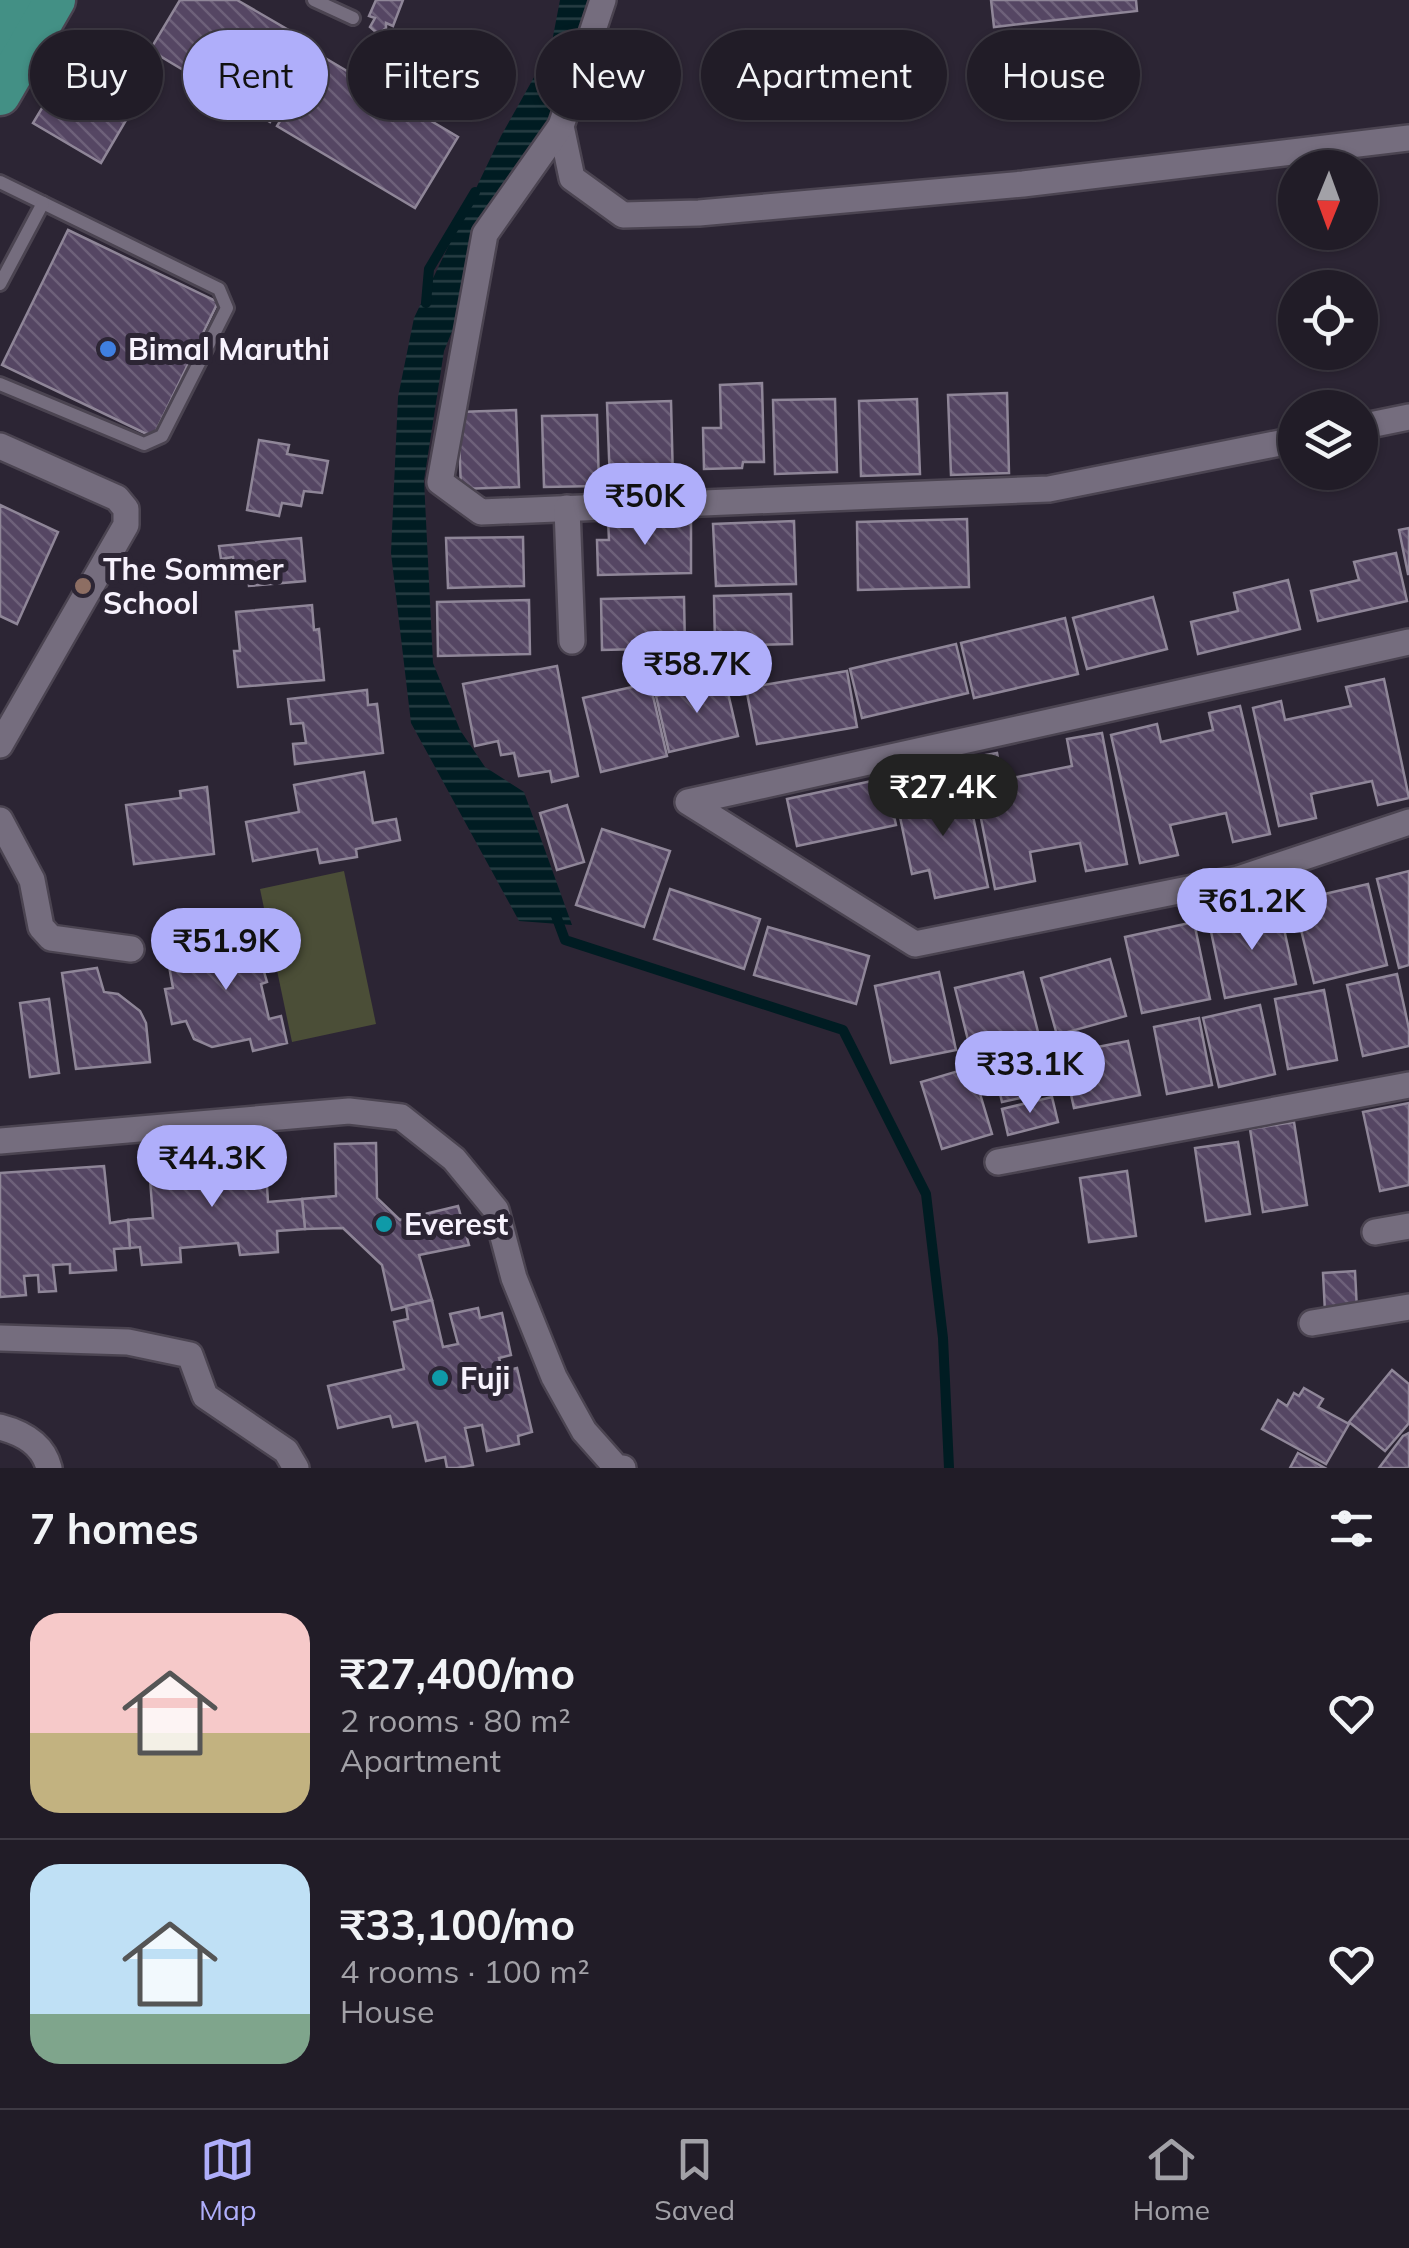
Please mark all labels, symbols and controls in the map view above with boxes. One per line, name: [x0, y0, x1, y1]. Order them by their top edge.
chip: Buy: [30, 30, 163, 120]
chip: Rent: [183, 30, 328, 120]
chip: Filters: [348, 30, 516, 120]
chip: New: [536, 30, 681, 120]
chip: Apartment: [701, 30, 947, 120]
chip: House: [967, 30, 1140, 120]
north arrow: [1278, 150, 1378, 250]
map controls: [1278, 150, 1378, 490]
button: locate: [1278, 270, 1378, 370]
place label: Bimal Maruthi: [128, 330, 330, 368]
marker: Bimal Maruthi: [97, 338, 119, 360]
button: layers: [1278, 390, 1378, 490]
pin: ₹50K: [586, 463, 704, 548]
text: ₹50K: [606, 475, 684, 515]
place label: The Sommer School: [103, 550, 284, 622]
marker: The Sommer School: [72, 575, 94, 597]
pin: ₹58.7K: [616, 631, 778, 716]
text: ₹58.7K: [644, 643, 750, 683]
pin: ₹27.4K: [862, 754, 1024, 839]
text: ₹27.4K: [890, 766, 996, 806]
pin: ₹61.2K: [1171, 868, 1333, 953]
text: ₹61.2K: [1199, 880, 1305, 920]
pin: ₹51.9K: [145, 908, 307, 993]
text: ₹51.9K: [173, 920, 279, 960]
pin: ₹33.1K: [949, 1031, 1111, 1116]
text: ₹33.1K: [977, 1043, 1083, 1083]
pin: ₹44.3K: [131, 1125, 293, 1210]
text: ₹44.3K: [159, 1137, 265, 1177]
place label: Everest: [404, 1205, 508, 1243]
marker: Everest: [373, 1213, 395, 1235]
place label: Fuji: [460, 1359, 510, 1397]
marker: Fuji: [429, 1367, 451, 1389]
icon: filters: [1324, 1501, 1379, 1556]
text: 7 homes: [30, 1502, 199, 1555]
text: ₹27,400/mo: [340, 1647, 575, 1700]
icon: home: [110, 1653, 230, 1773]
icon: heart: [1324, 1686, 1379, 1741]
text: 2 rooms · 80 m²: [340, 1700, 571, 1740]
text: Apartment: [340, 1740, 501, 1780]
text: ₹33,100/mo: [340, 1898, 575, 1951]
icon: home: [110, 1904, 230, 2024]
icon: heart: [1324, 1937, 1379, 1992]
text: 4 rooms · 100 m²: [340, 1951, 590, 1991]
text: House: [340, 1991, 435, 2031]
tab: Map: [199, 2132, 257, 2227]
tab: Saved: [654, 2132, 735, 2227]
tab: Home: [1133, 2132, 1210, 2227]

